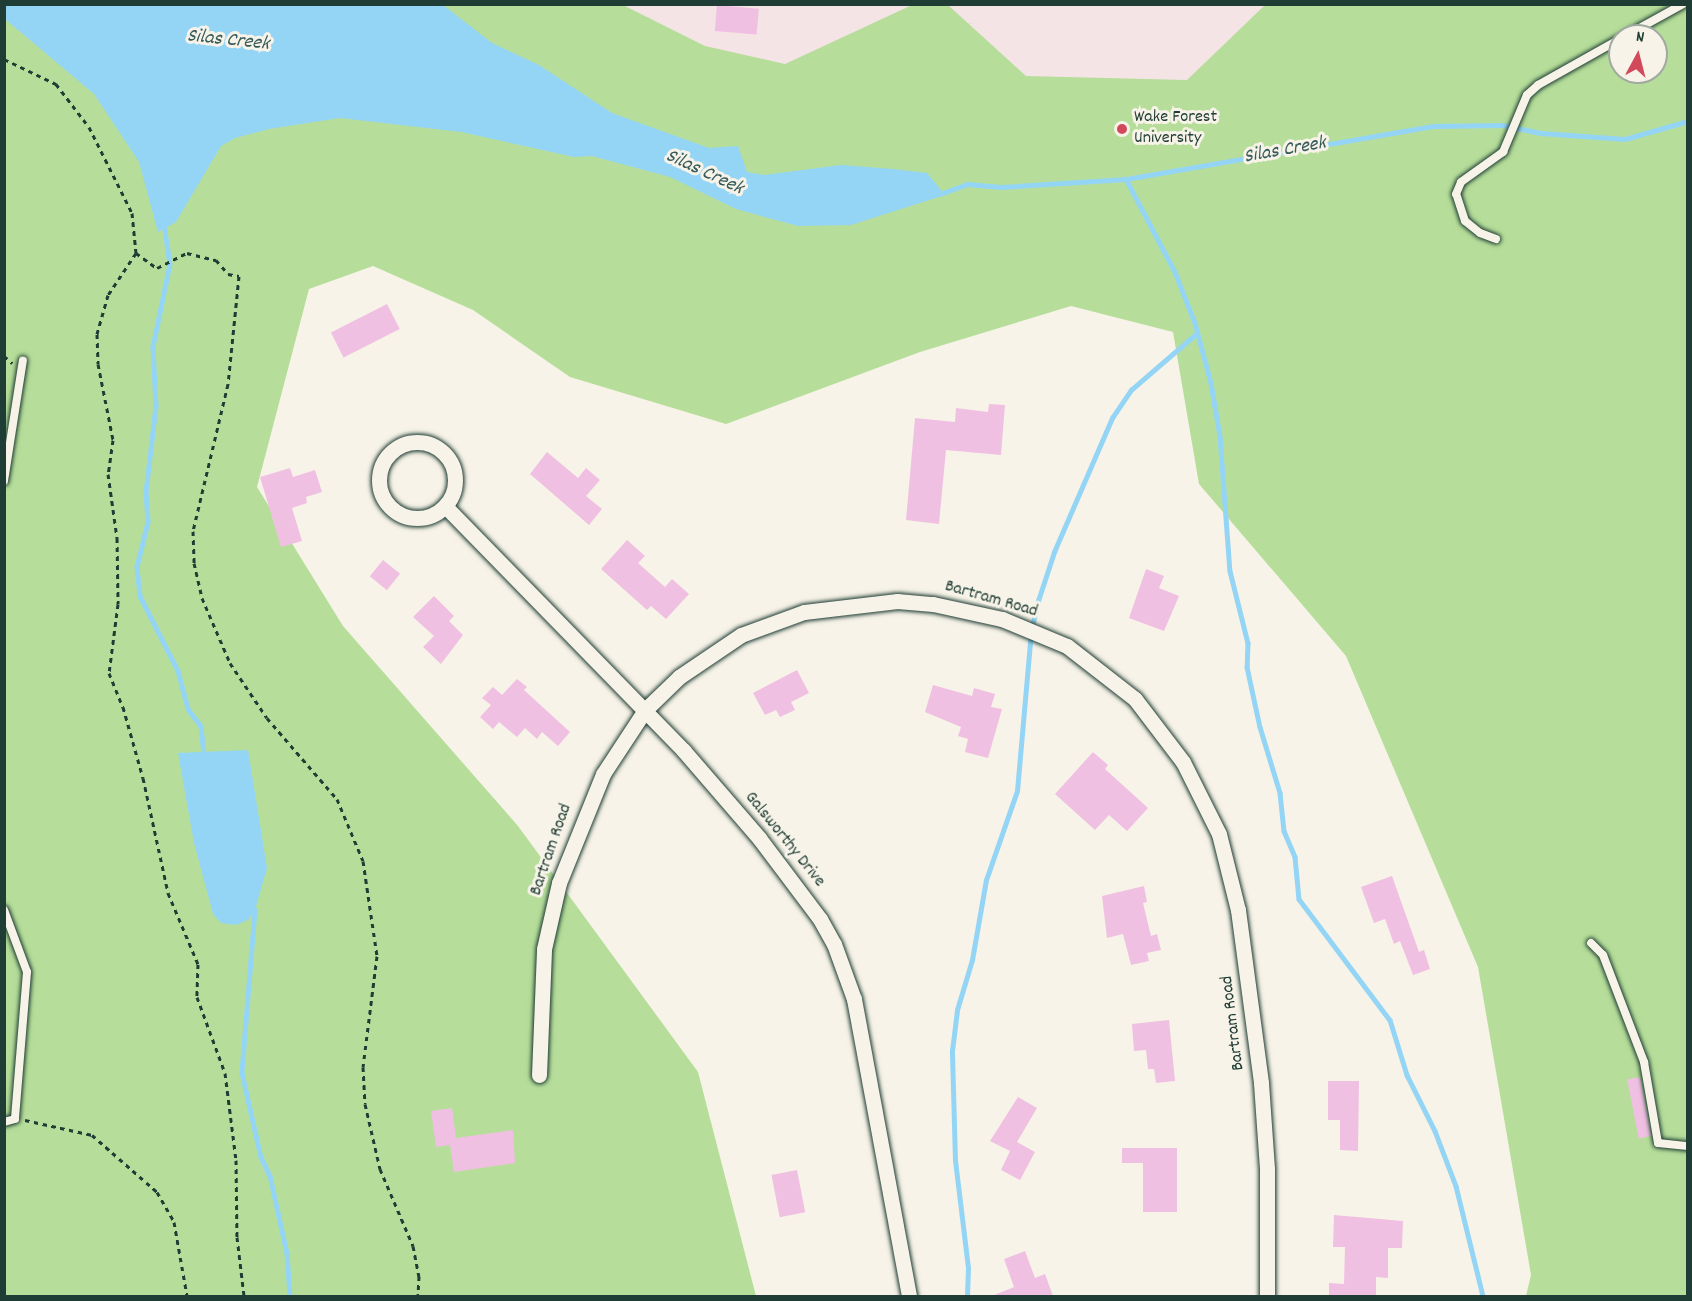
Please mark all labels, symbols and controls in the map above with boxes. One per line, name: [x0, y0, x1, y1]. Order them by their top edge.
north arrow: [1608, 24, 1668, 84]
water label: Silas Creek: [186, 25, 270, 57]
text: N: [1635, 26, 1645, 50]
place label: Wake Forest University: [1134, 108, 1217, 150]
marker: Wake Forest University: [1115, 122, 1129, 136]
water label: Silas Creek: [1242, 132, 1328, 170]
water label: Silas Creek: [661, 145, 747, 201]
street label: Bartram Road: [942, 576, 1040, 624]
street label: Galsworthy Drive: [739, 788, 829, 892]
street label: Bartram Road: [526, 801, 578, 899]
street label: Bartram Road: [1217, 974, 1251, 1072]

